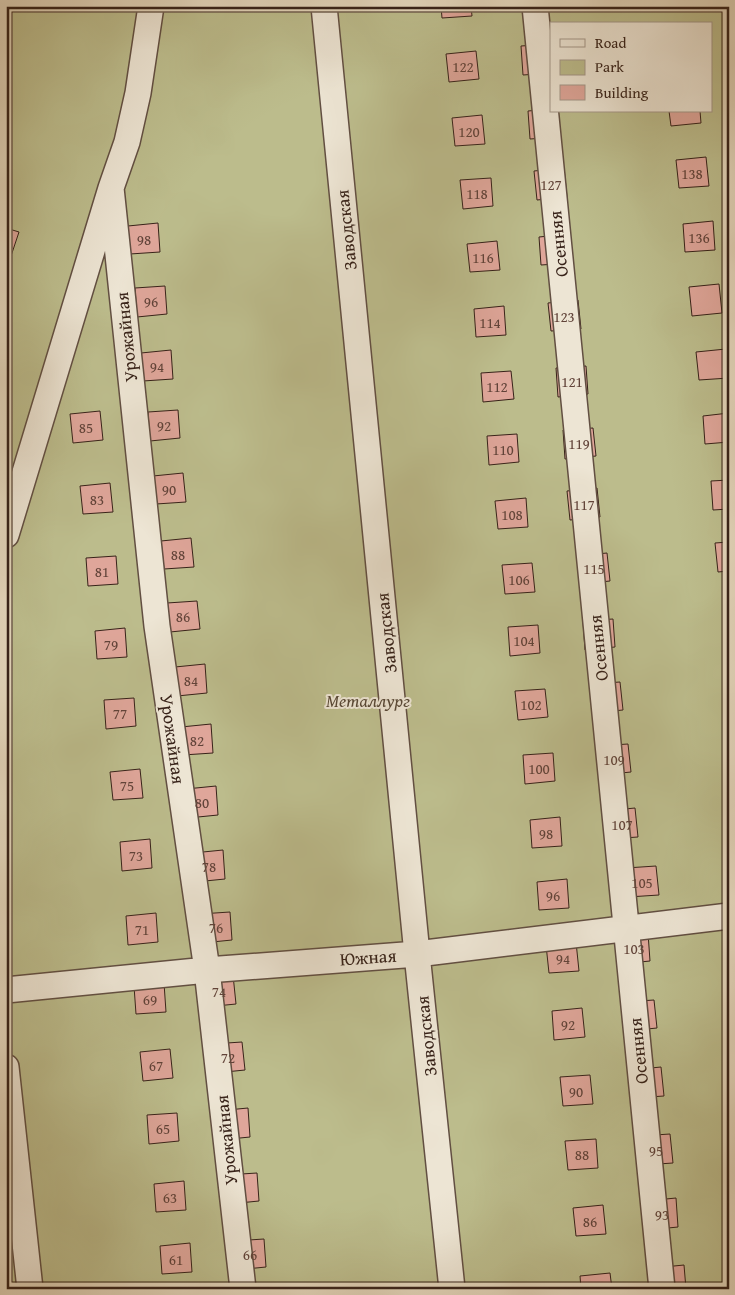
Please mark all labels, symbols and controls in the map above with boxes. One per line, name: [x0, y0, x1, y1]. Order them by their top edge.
legend: [550, 22, 712, 112]
text: Road: [595, 32, 626, 53]
house number: 122: [452, 56, 474, 77]
text: Park: [595, 56, 624, 77]
text: Building: [595, 82, 649, 103]
house number: 120: [458, 121, 480, 142]
house number: 138: [681, 163, 703, 184]
house number: 127: [540, 174, 562, 195]
house number: 118: [466, 183, 488, 204]
street label: Заводская: [328, 188, 364, 272]
street label: Осенняя: [541, 210, 575, 278]
house number: 136: [688, 227, 710, 248]
house number: 98: [137, 229, 151, 250]
house number: 116: [472, 247, 494, 268]
street label: Урожайная: [108, 291, 144, 383]
house number: 96: [144, 291, 158, 312]
house number: 123: [553, 306, 575, 327]
house number: 114: [479, 312, 501, 333]
house number: 94: [150, 356, 164, 377]
house number: 121: [561, 371, 583, 392]
house number: 112: [486, 376, 508, 397]
house number: 92: [157, 415, 171, 436]
house number: 85: [79, 417, 93, 438]
house number: 119: [568, 433, 590, 454]
house number: 110: [492, 439, 514, 460]
house number: 90: [162, 479, 176, 500]
house number: 83: [90, 489, 104, 510]
house number: 117: [573, 494, 595, 515]
house number: 108: [501, 504, 523, 525]
house number: 88: [171, 544, 185, 565]
house number: 115: [583, 558, 605, 579]
house number: 81: [95, 561, 109, 582]
house number: 106: [508, 569, 530, 590]
street label: Заводская: [368, 591, 404, 675]
house number: 86: [176, 606, 190, 627]
street label: Осенняя: [581, 614, 615, 682]
house number: 104: [513, 630, 535, 651]
house number: 79: [104, 634, 118, 655]
house number: 84: [184, 670, 198, 691]
park label: Металлург: [326, 687, 410, 714]
street label: Урожайная: [153, 692, 193, 786]
house number: 102: [520, 694, 542, 715]
house number: 77: [113, 703, 127, 724]
house number: 82: [190, 730, 204, 751]
house number: 109: [603, 749, 625, 770]
house number: 100: [528, 758, 550, 779]
house number: 75: [120, 775, 134, 796]
house number: 80: [195, 792, 209, 813]
house number: 107: [611, 814, 633, 835]
house number: 98: [539, 823, 553, 844]
house number: 73: [129, 845, 143, 866]
house number: 78: [202, 856, 216, 877]
house number: 105: [631, 872, 653, 893]
house number: 96: [546, 885, 560, 906]
house number: 76: [209, 917, 223, 938]
house number: 71: [135, 919, 149, 940]
house number: 103: [623, 938, 645, 959]
street label: Южная: [339, 942, 397, 972]
house number: 94: [556, 948, 570, 969]
house number: 74: [212, 981, 226, 1002]
house number: 69: [143, 989, 157, 1010]
street label: Заводская: [408, 994, 444, 1078]
house number: 92: [561, 1014, 575, 1035]
street label: Осенняя: [621, 1017, 655, 1085]
house number: 72: [221, 1047, 235, 1068]
house number: 67: [149, 1055, 163, 1076]
house number: 90: [569, 1081, 583, 1102]
street label: Урожайная: [208, 1094, 244, 1186]
house number: 65: [156, 1118, 170, 1139]
house number: 95: [649, 1140, 663, 1161]
house number: 88: [575, 1144, 589, 1165]
house number: 63: [163, 1187, 177, 1208]
house number: 93: [655, 1204, 669, 1225]
house number: 86: [583, 1211, 597, 1232]
house number: 66: [243, 1244, 257, 1265]
house number: 61: [169, 1249, 183, 1270]

